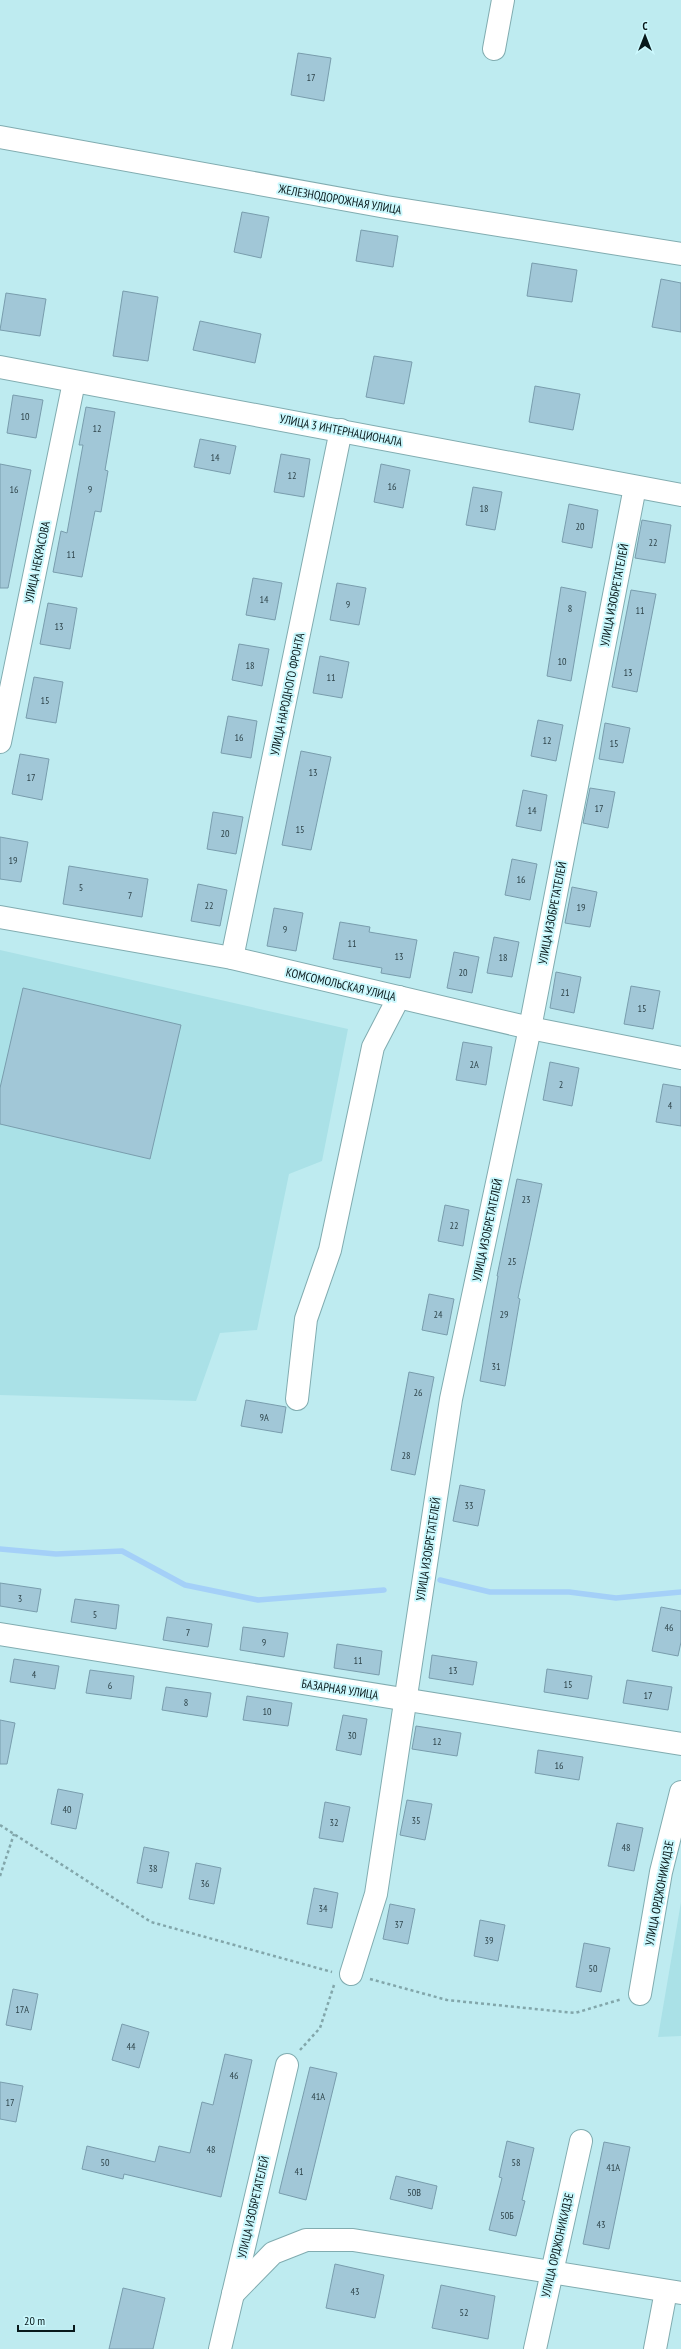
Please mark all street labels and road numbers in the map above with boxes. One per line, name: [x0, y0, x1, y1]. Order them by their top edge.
street label: ЖЕЛЕЗНОДОРОЖНАЯ УЛИЦА: [276, 181, 403, 217]
street label: УЛИЦА 3 ИНТЕРНАЦИОНАЛА: [278, 411, 404, 449]
street label: УЛИЦА НЕКРАСОВА: [21, 519, 53, 604]
street label: УЛИЦА ИЗОБРЕТАТЕЛЕЙ: [597, 542, 631, 648]
street label: УЛИЦА НАРОДНОГО ФРОНТА: [267, 631, 307, 757]
street label: УЛИЦА ИЗОБРЕТАТЕЛЕЙ: [535, 860, 569, 966]
street label: КОМСОМОЛЬСКАЯ УЛИЦА: [285, 964, 398, 1004]
street label: УЛИЦА ИЗОБРЕТАТЕЛЕЙ: [469, 1177, 505, 1283]
street label: УЛИЦА ИЗОБРЕТАТЕЛЕЙ: [412, 1496, 444, 1602]
street label: БАЗАРНАЯ УЛИЦА: [301, 1676, 380, 1703]
street label: УЛИЦА ОРДЖОНИКИДЗЕ: [641, 1839, 677, 1947]
street label: УЛИЦА ИЗОБРЕТАТЕЛЕЙ: [234, 2154, 272, 2260]
street label: УЛИЦА ОРДЖОНИКИДЗЕ: [538, 2191, 576, 2299]

